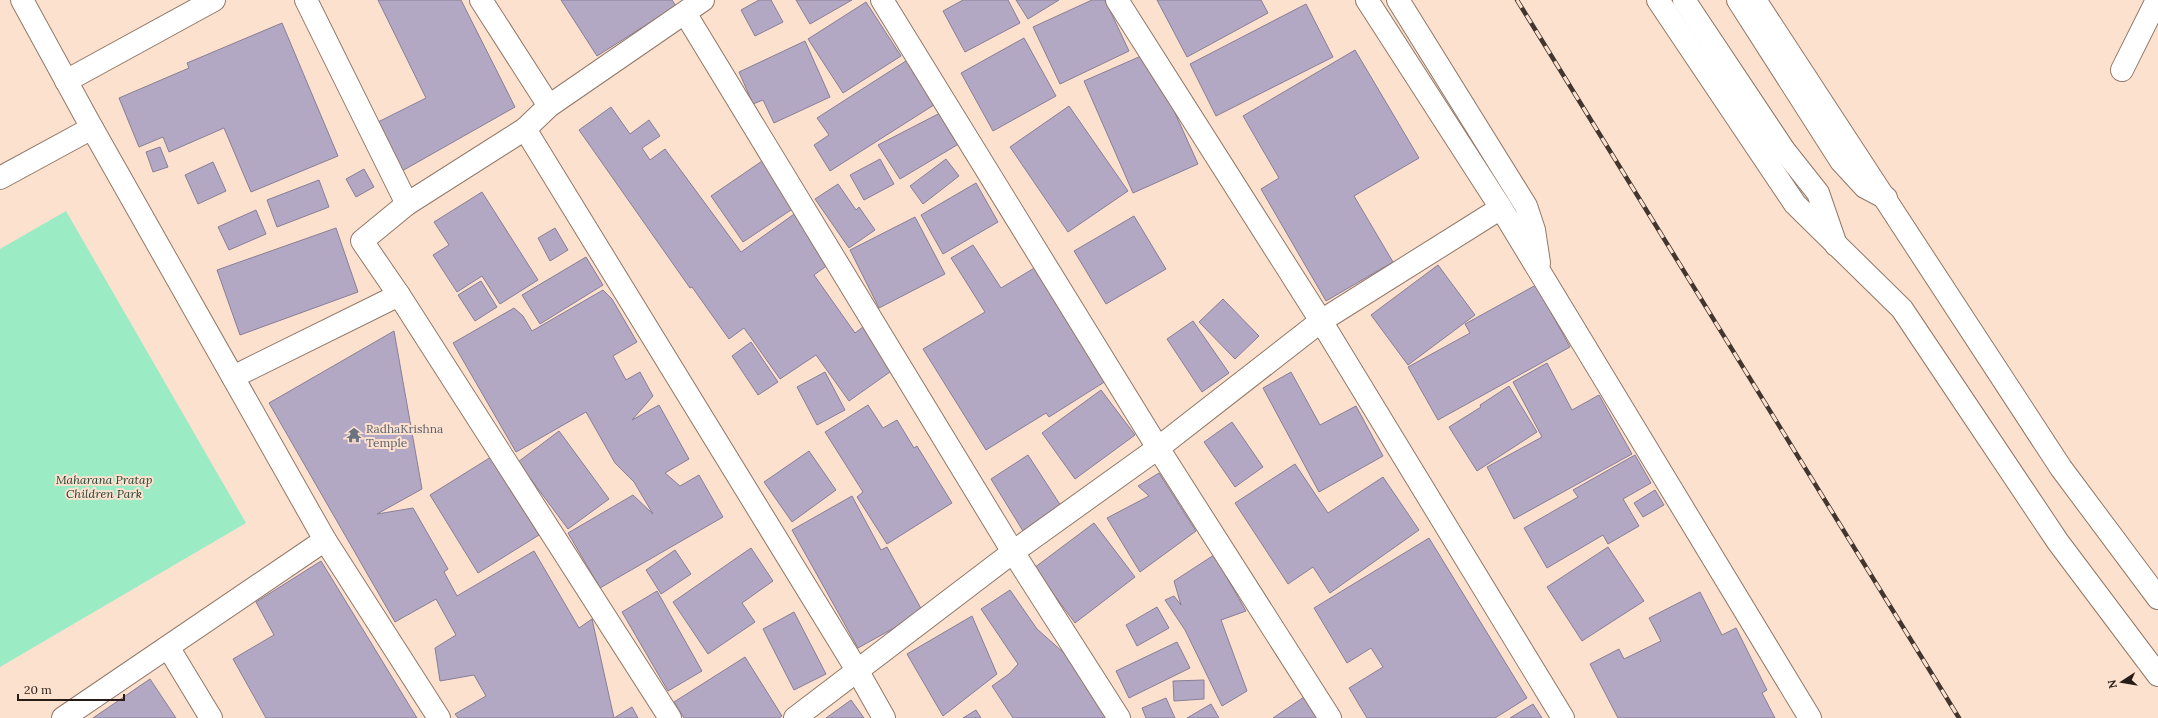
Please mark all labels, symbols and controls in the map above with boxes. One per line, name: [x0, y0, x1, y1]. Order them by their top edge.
place label: RadhaKrishna Temple: [366, 421, 443, 450]
temple icon: RadhaKrishna Temple: [345, 426, 363, 444]
park label: Maharana Pratap Children Park: [56, 472, 152, 501]
north arrow: [2102, 662, 2142, 702]
scale bar: [18, 676, 124, 702]
text: N: [2104, 678, 2120, 690]
text: 20 m: [24, 682, 52, 697]

